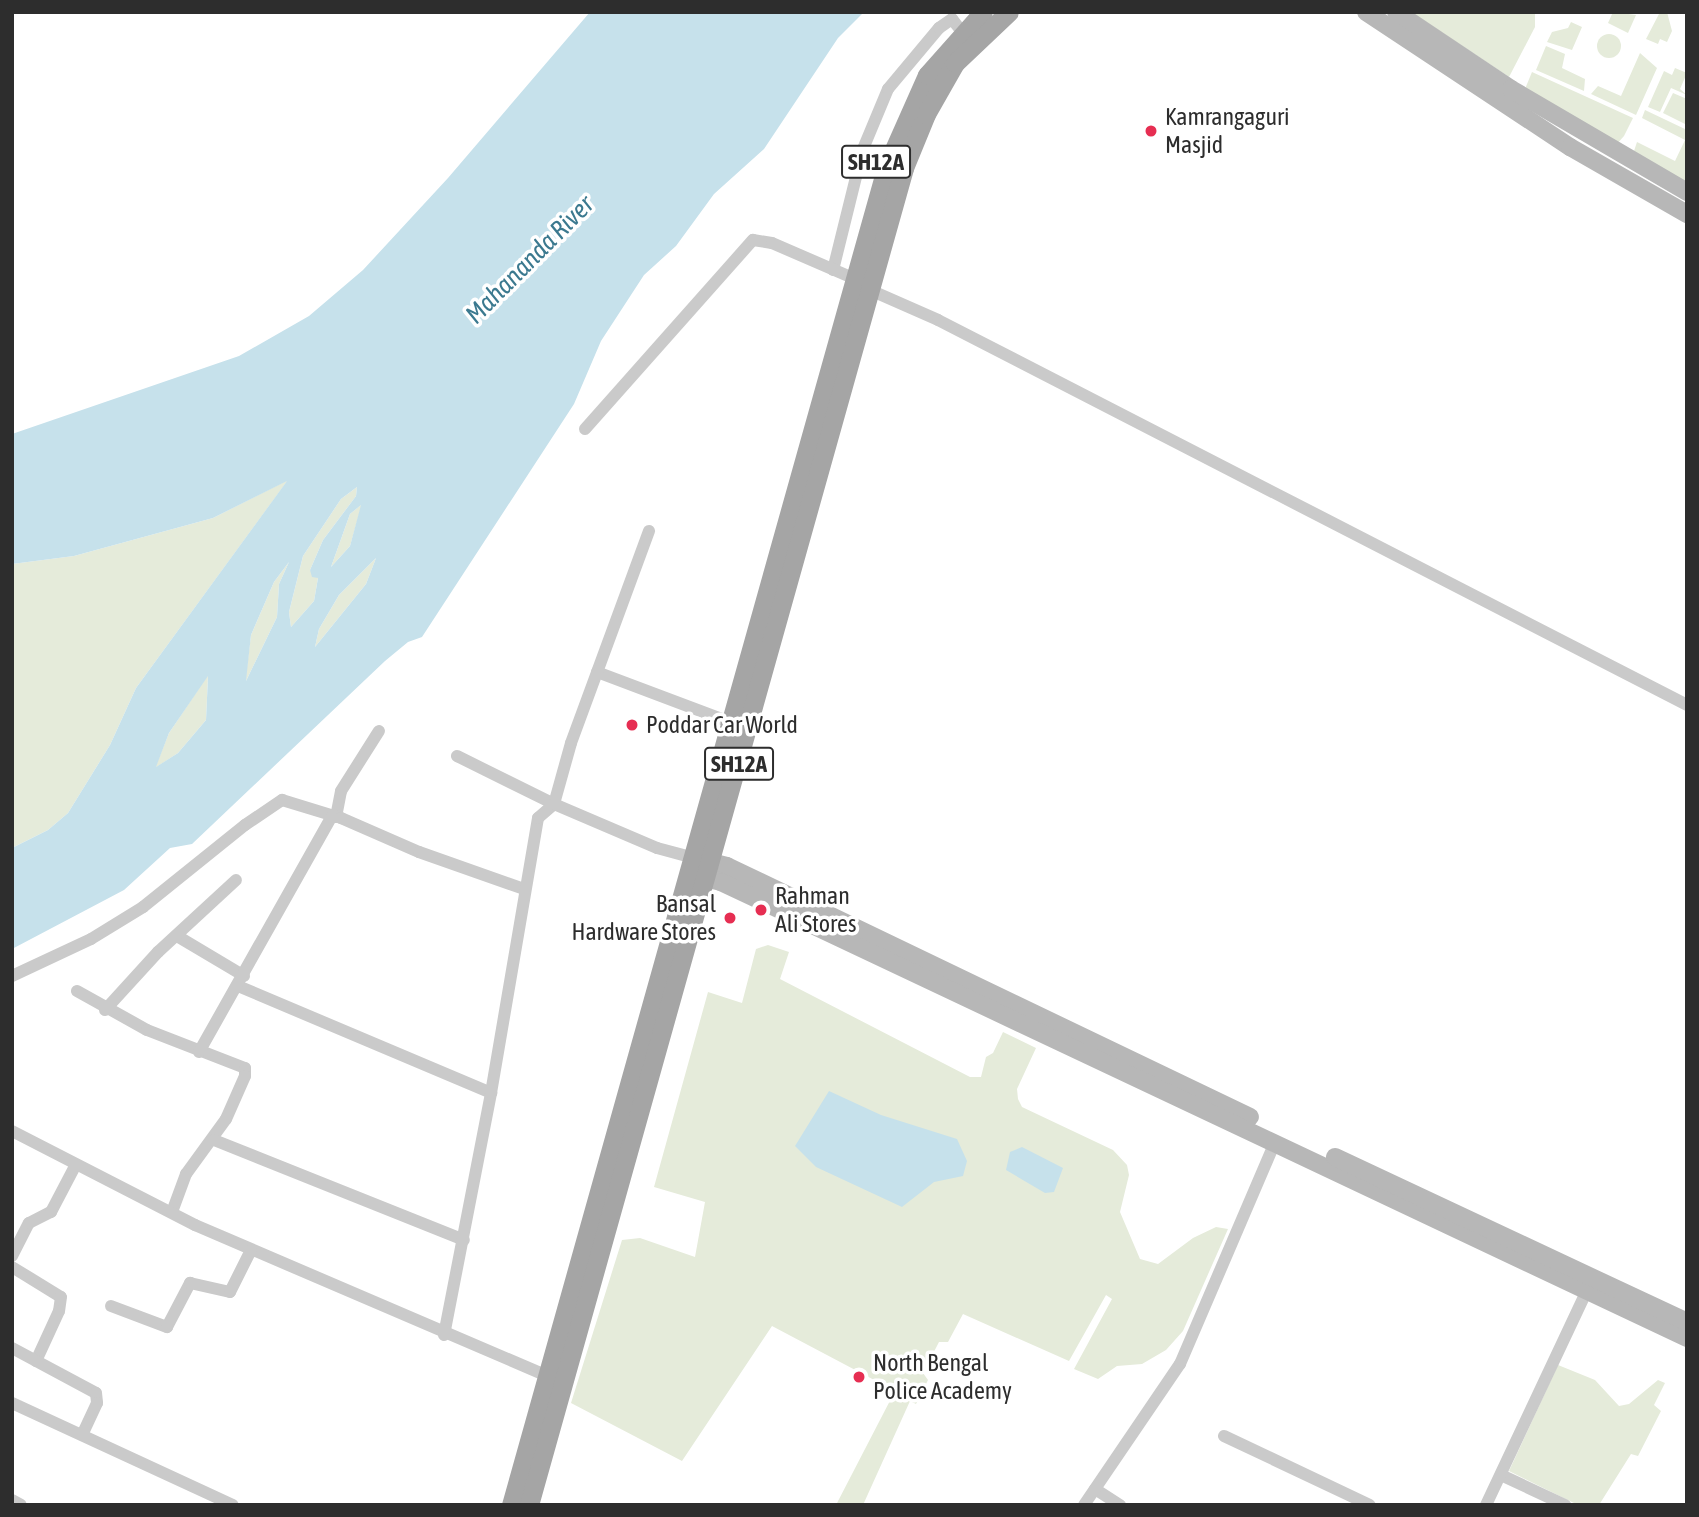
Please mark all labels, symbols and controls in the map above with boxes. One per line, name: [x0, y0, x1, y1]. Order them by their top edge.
place label: Kamrangaguri Masjid: [1165, 103, 1290, 159]
marker: Kamrangaguri Masjid: [1143, 123, 1159, 139]
road number: SH12A: [841, 142, 911, 182]
water label: Mahananda River: [459, 189, 601, 331]
place label: Poddar Car World: [646, 711, 798, 739]
marker: Poddar Car World: [624, 717, 640, 733]
road number: SH12A: [704, 744, 774, 784]
place label: Rahman Ali Stores: [775, 882, 856, 938]
place label: Bansal Hardware Stores: [571, 890, 716, 946]
marker: Rahman Ali Stores: [753, 902, 769, 918]
marker: Bansal Hardware Stores: [722, 910, 738, 926]
place label: North Bengal Police Academy: [873, 1349, 1012, 1405]
marker: North Bengal Police Academy: [851, 1369, 867, 1385]

